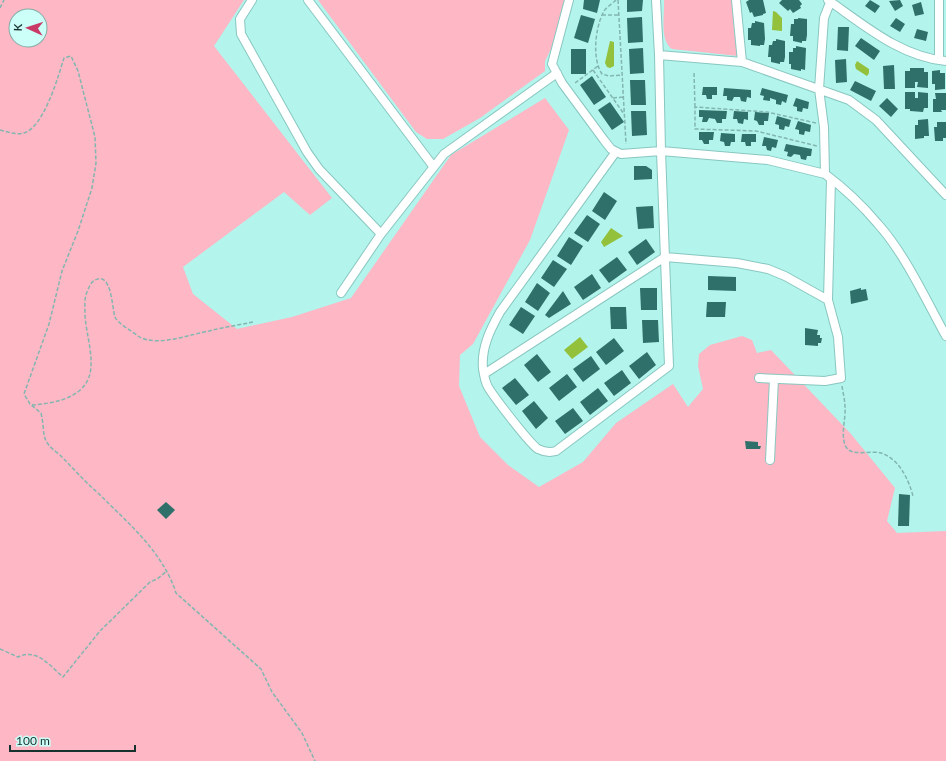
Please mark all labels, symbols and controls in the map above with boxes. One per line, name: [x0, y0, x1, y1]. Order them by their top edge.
north arrow: [8, 8, 48, 48]
text: K: [11, 23, 24, 32]
scale bar: [10, 727, 135, 753]
text: 100 m: [16, 733, 50, 748]

